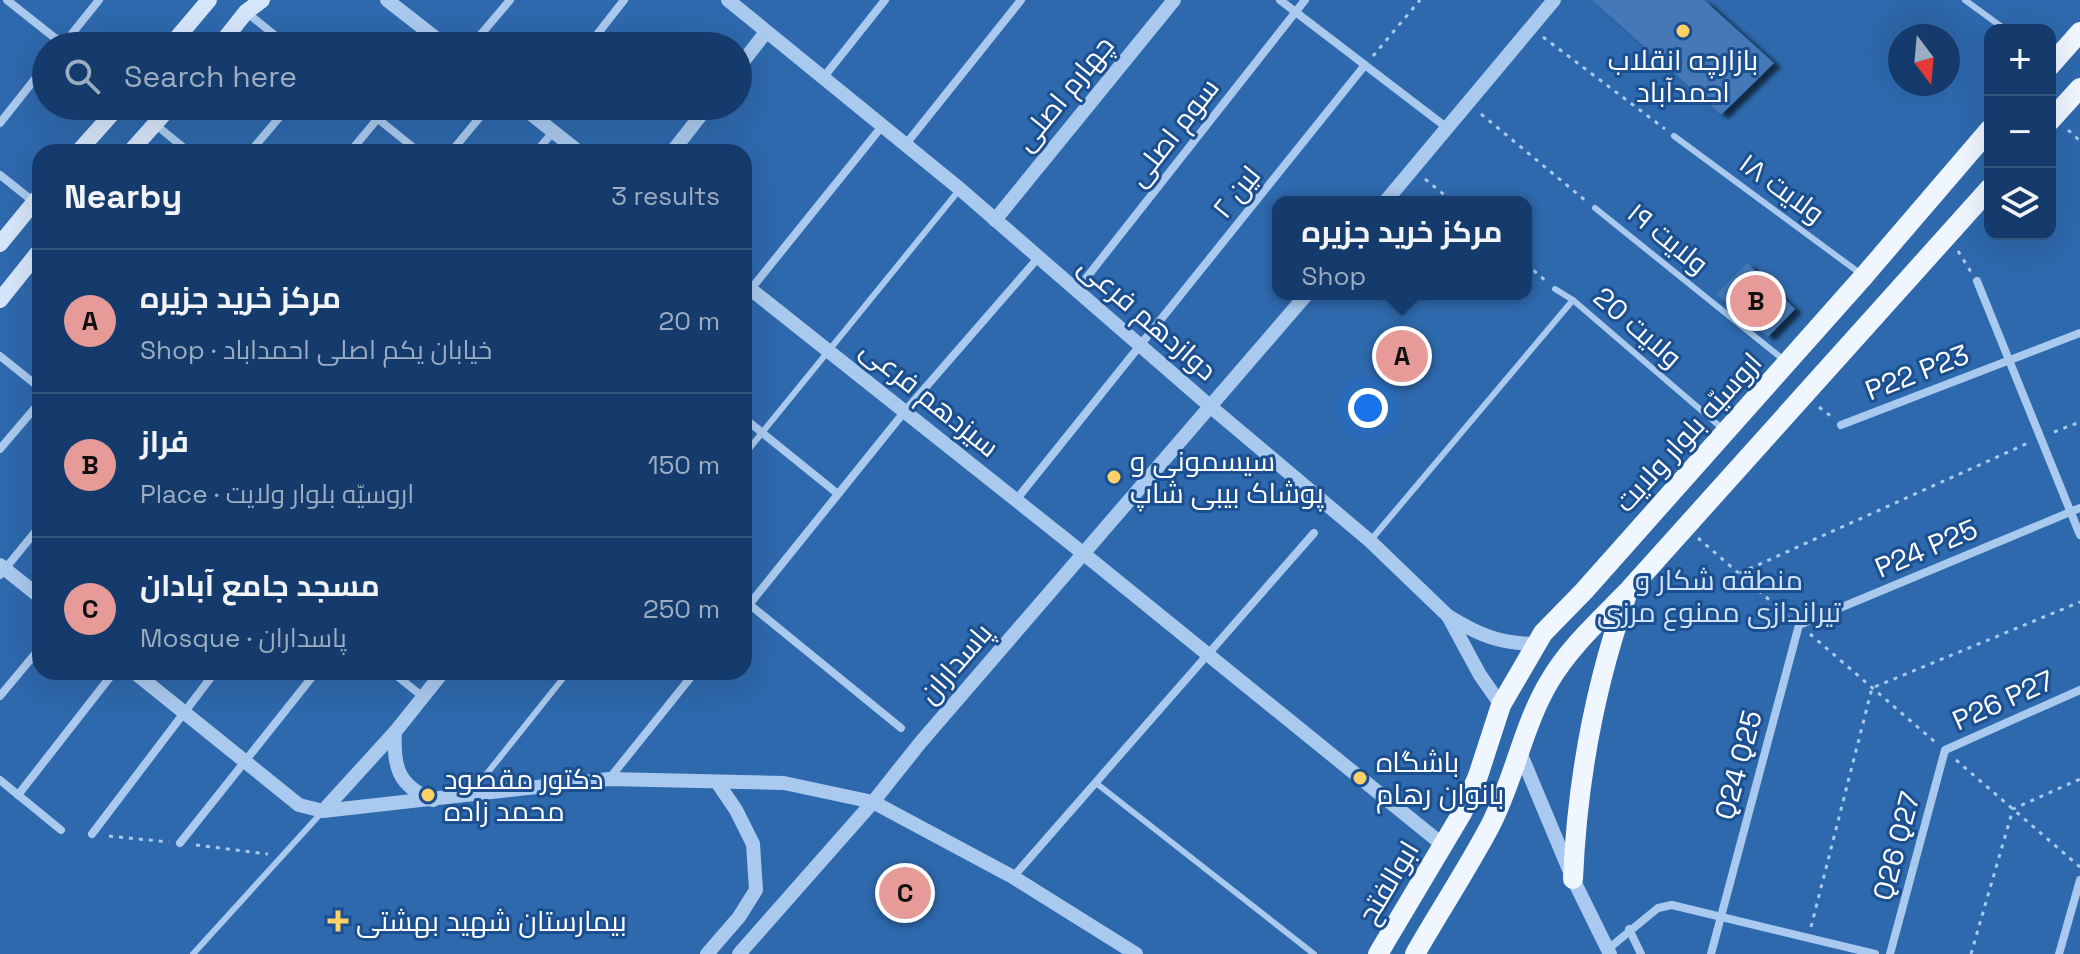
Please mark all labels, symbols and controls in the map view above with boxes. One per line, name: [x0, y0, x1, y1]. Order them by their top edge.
marker: بازارچه انقلاب احمدآباد: [1674, 22, 1692, 40]
north arrow: [1888, 24, 1960, 96]
map controls: [1984, 24, 2056, 240]
button: +: [1984, 24, 2056, 96]
street label: چهارم اصلی: [1007, 28, 1123, 159]
search box: [32, 32, 752, 120]
place label: بازارچه انقلاب احمدآباد: [1608, 42, 1758, 110]
icon: search: [60, 54, 104, 98]
text: Search here: [124, 57, 297, 96]
street label: سوم اصلی: [1119, 71, 1228, 195]
button: −: [1984, 96, 2056, 168]
street label: ولایت ۱۸: [1732, 145, 1832, 231]
street label: لین ۲: [1204, 158, 1268, 226]
button: layers: [1984, 168, 2056, 240]
text: Nearby: [64, 175, 182, 218]
text: 3 results: [611, 179, 720, 213]
street label: ولایت ۱۹: [1620, 194, 1716, 282]
popup: [1272, 196, 1532, 300]
text: مرکز خرید جزیره: [1302, 212, 1502, 251]
street label: دوازدهم فرعی: [1070, 248, 1225, 389]
text: Shop: [1302, 259, 1366, 293]
pin: B: [1730, 271, 1782, 331]
text: مرکز خرید جزیره: [140, 278, 341, 317]
street label: ولایت 20: [1586, 279, 1690, 375]
text: A: [82, 304, 98, 338]
text: 20 m: [659, 304, 720, 338]
pin: A: [1376, 326, 1428, 386]
street label: سیزدهم فرعی: [852, 331, 1007, 466]
text: Shop · خیابان یکم اصلی احمداباد: [140, 333, 492, 367]
street label: P22 P23: [1860, 336, 1974, 408]
street label: اروسیّه بلوار ولایت: [1607, 345, 1769, 519]
your location: [1348, 388, 1388, 428]
text: فراز: [140, 422, 189, 461]
place label: سیسمونی و پوشاک بیبی شاپ: [1130, 443, 1324, 512]
text: B: [81, 448, 99, 482]
text: 150 m: [648, 448, 720, 482]
marker: سیسمونی و پوشاک بیبی شاپ: [1105, 468, 1123, 486]
text: Place · اروسیّه بلوار ولایت: [140, 477, 414, 511]
street label: P24 P25: [1869, 510, 1983, 586]
park label: منطقه شکار و تیراندازی ممنوع مرزی: [1597, 562, 1842, 631]
text: مسجد جامع آبادان: [140, 566, 380, 605]
text: C: [82, 592, 98, 626]
text: 250 m: [643, 592, 720, 626]
street label: پاسداران: [910, 615, 1001, 711]
text: Mosque · پاسداران: [140, 621, 347, 655]
street label: P26 P27: [1947, 662, 2059, 738]
street label: Q24 Q25: [1706, 706, 1770, 824]
place label: باشگاه بانوان رهام: [1376, 744, 1504, 814]
place label: دكتور مقصود محمد زاده: [444, 761, 603, 829]
marker: باشگاه بانوان رهام: [1351, 769, 1369, 787]
marker: دكتور مقصود محمد زاده: [419, 786, 437, 804]
street label: Q26 Q27: [1864, 788, 1928, 904]
street label: ابوالفتح: [1349, 834, 1427, 930]
pin: C: [879, 863, 931, 923]
place label: بیمارستان شهید بهشتی: [356, 903, 627, 939]
marker: بیمارستان شهید بهشتی: [327, 910, 349, 932]

